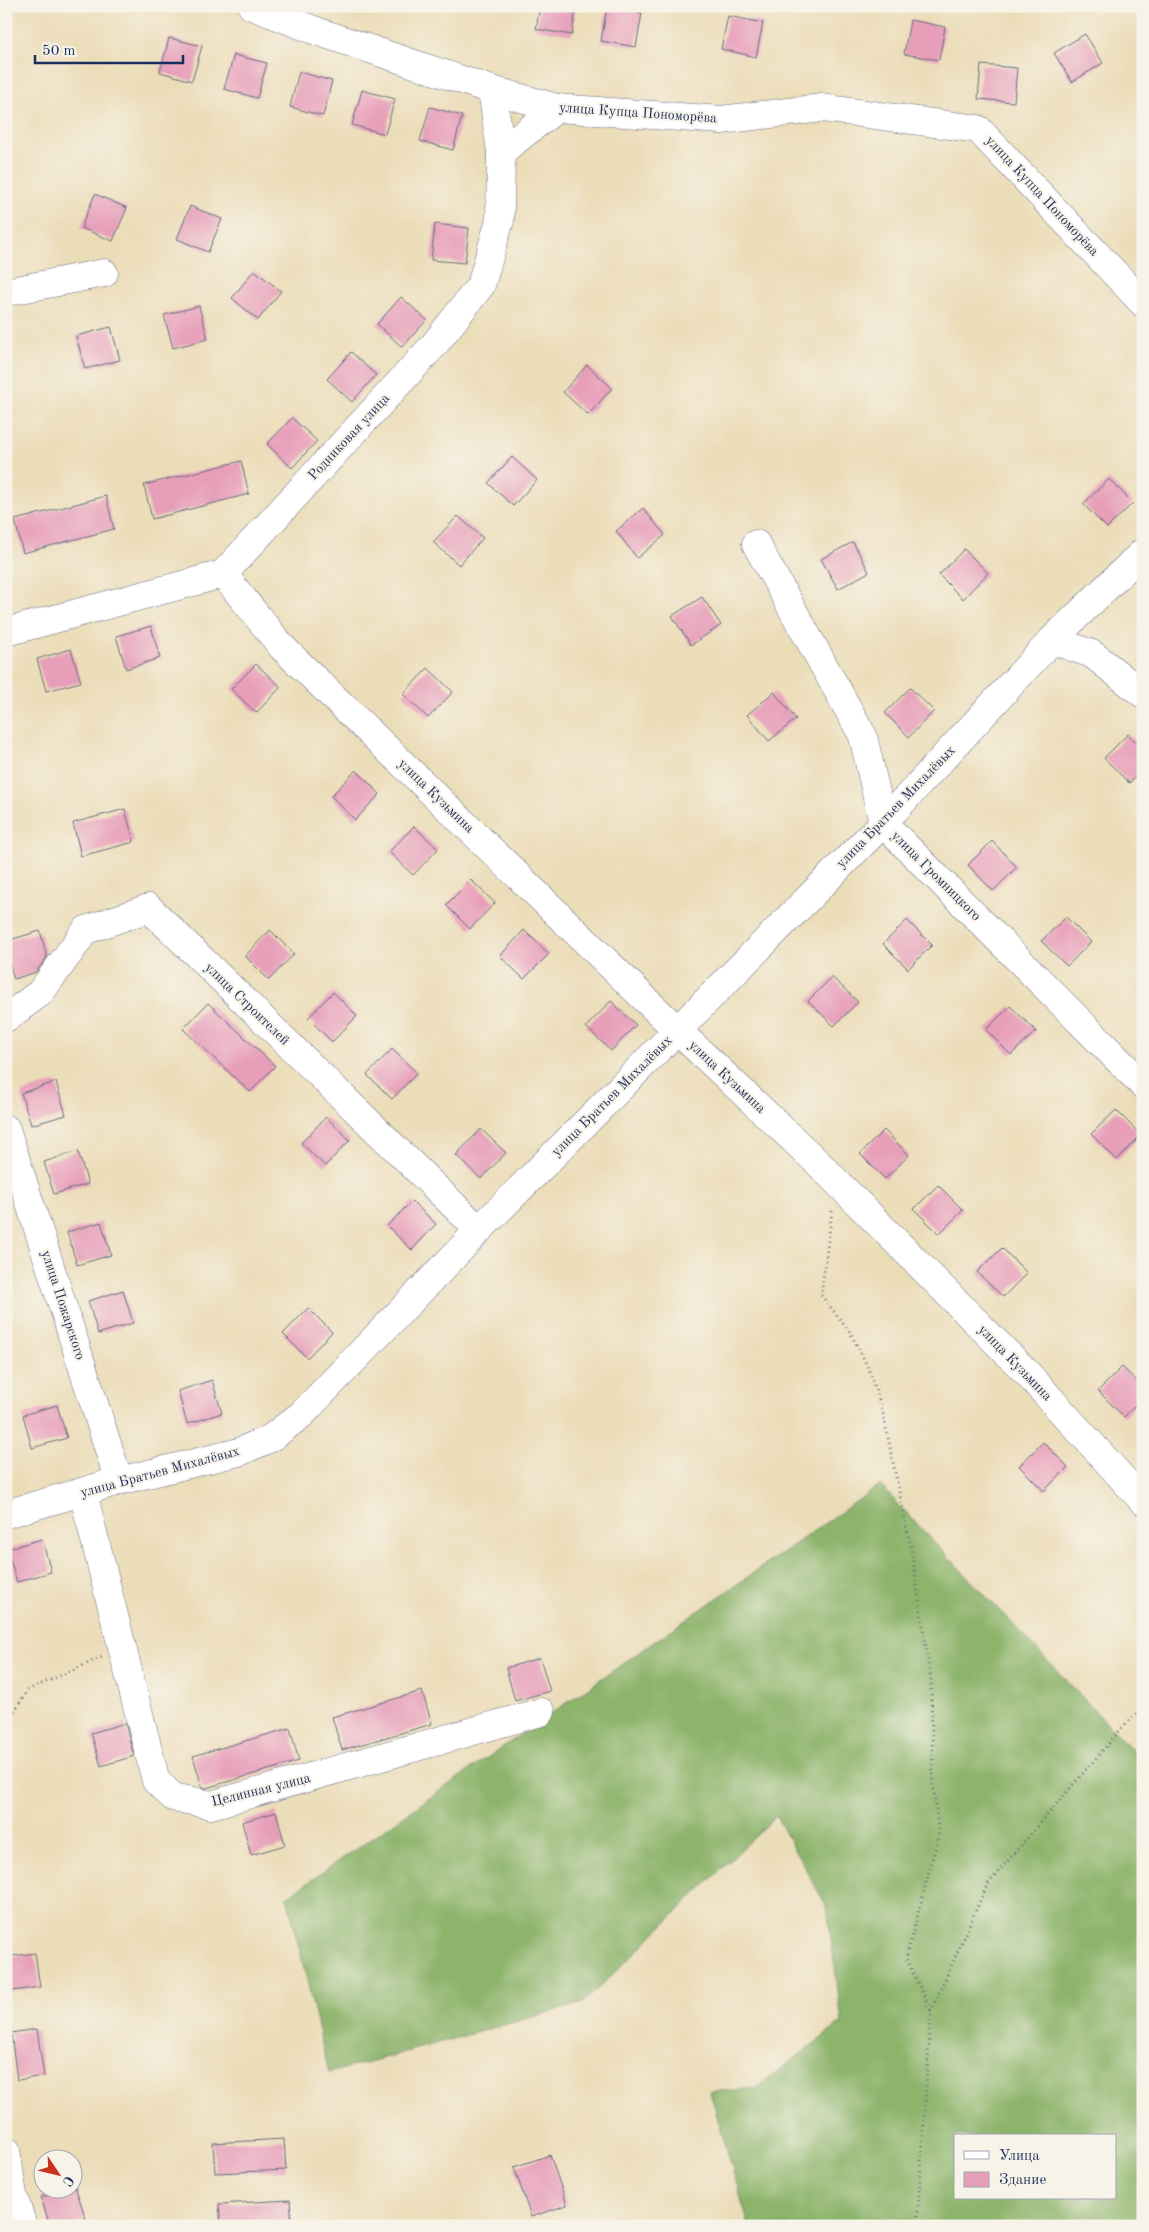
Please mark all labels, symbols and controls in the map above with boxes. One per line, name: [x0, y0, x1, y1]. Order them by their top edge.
scale bar: [35, 32, 182, 64]
text: 50 m: [42, 44, 76, 59]
street label: улица Купца Пономорёва: [558, 100, 718, 126]
street label: улица Купца Пономорёва: [983, 133, 1101, 259]
street label: Родниковая улица: [306, 391, 392, 483]
street label: улица Братьев Михалёвых: [834, 743, 958, 871]
street label: улица Кузьмина: [395, 756, 477, 836]
street label: улица Громницкого: [889, 829, 984, 924]
street label: улица Строителей: [202, 960, 292, 1048]
street label: улица Братьев Михалёвых: [549, 1033, 675, 1159]
street label: улица Кузьмина: [686, 1038, 768, 1116]
street label: улица Пожарского: [39, 1248, 87, 1362]
street label: улица Кузьмина: [975, 1322, 1055, 1404]
street label: улица Братьев Михалёвых: [79, 1444, 241, 1500]
street label: Целинная улица: [210, 1771, 312, 1809]
legend: [954, 2134, 1116, 2200]
text: Улица: [999, 2149, 1040, 2164]
north arrow: [32, 2150, 82, 2200]
text: С: [59, 2173, 76, 2189]
text: Здание: [999, 2173, 1046, 2188]

